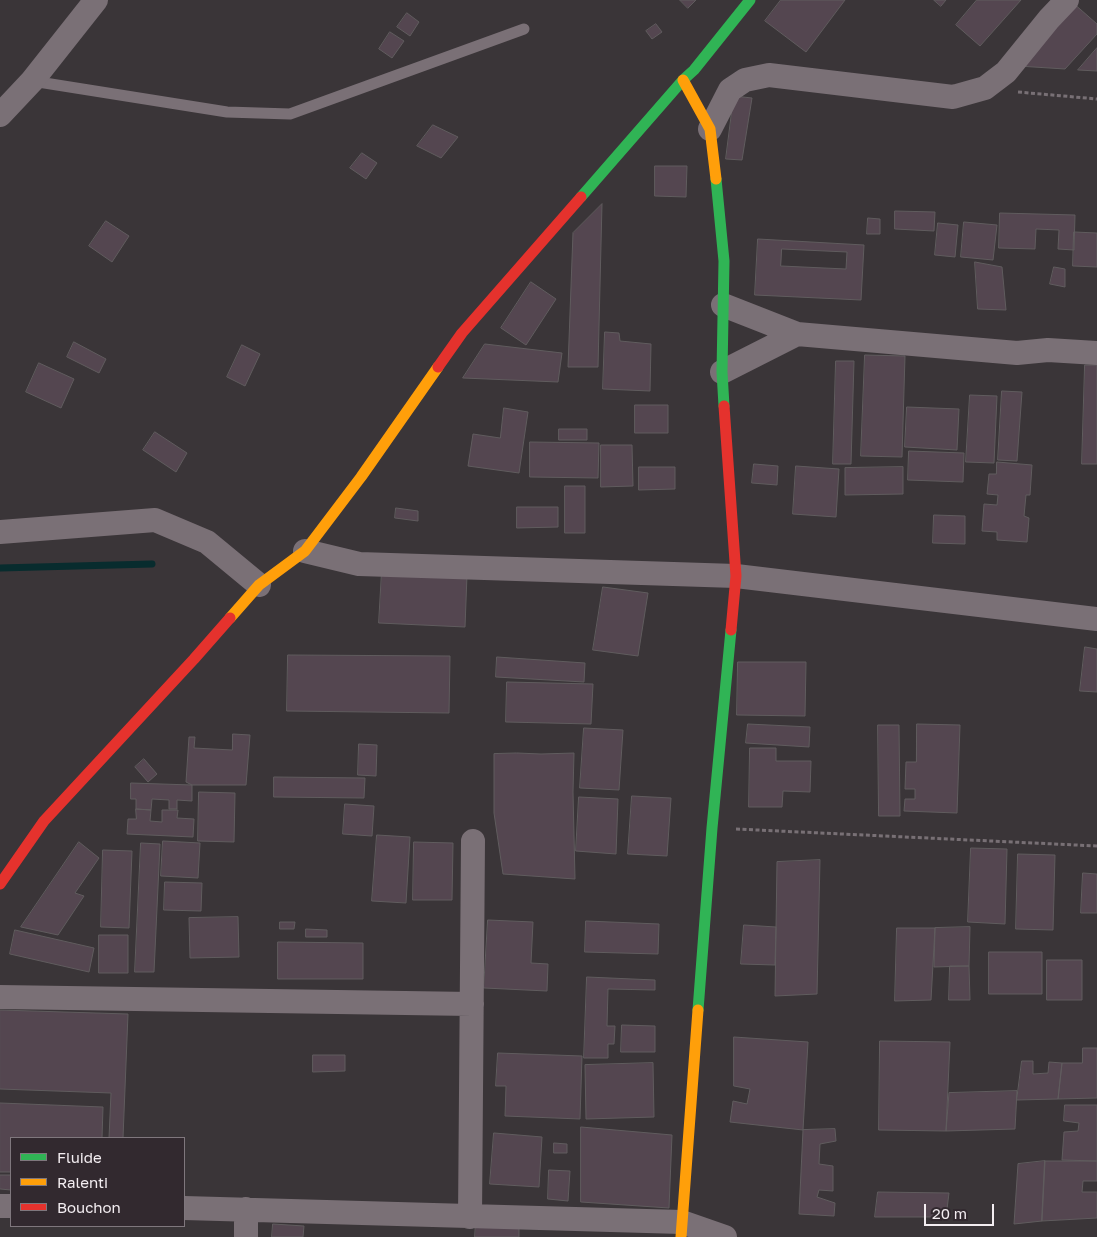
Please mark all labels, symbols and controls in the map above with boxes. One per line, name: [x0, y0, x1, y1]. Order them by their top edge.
legend: [10, 1137, 185, 1227]
text: Fluide: [57, 1148, 102, 1166]
text: Ralenti: [57, 1173, 108, 1191]
scale bar: [927, 1194, 997, 1226]
text: Bouchon: [57, 1198, 121, 1216]
text: 20 m: [932, 1204, 967, 1222]

